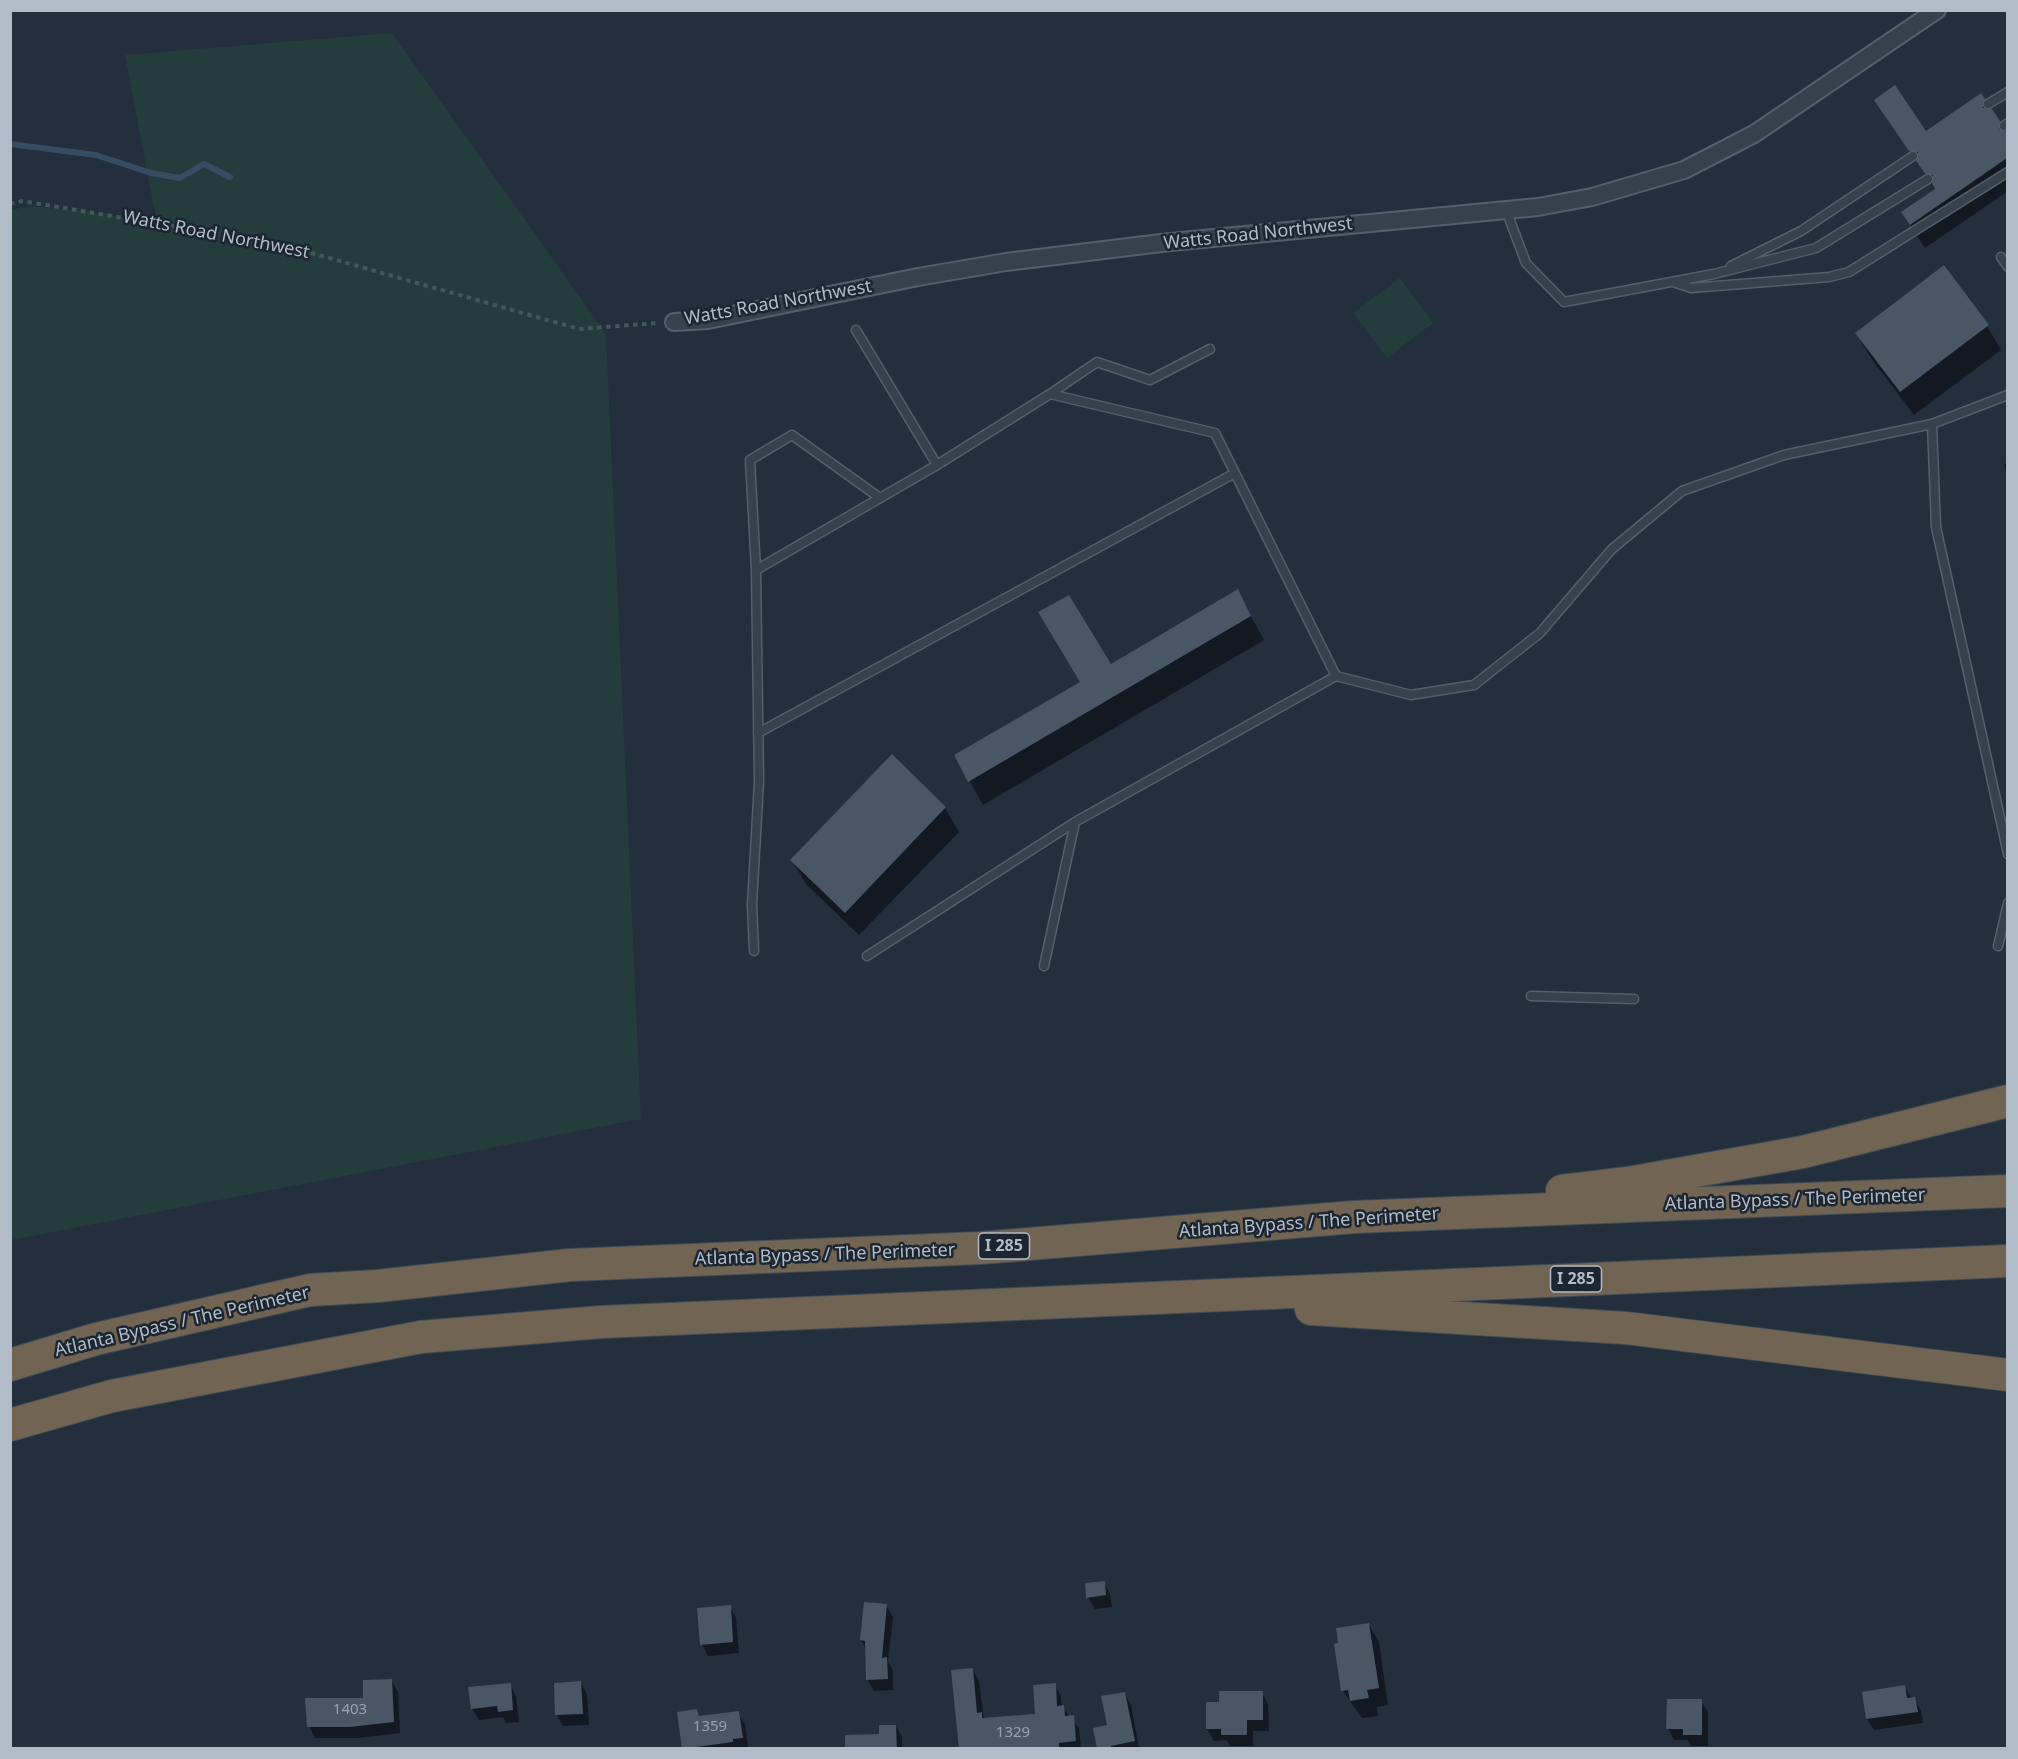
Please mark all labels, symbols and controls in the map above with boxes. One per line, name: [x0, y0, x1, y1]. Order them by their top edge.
street label: Watts Road Northwest: [121, 206, 311, 264]
street label: Watts Road Northwest: [1163, 213, 1353, 255]
street label: Watts Road Northwest: [683, 276, 873, 330]
street label: Atlanta Bypass / The Perimeter: [1664, 1185, 1926, 1215]
street label: Atlanta Bypass / The Perimeter: [1178, 1203, 1440, 1243]
road number: I 285: [978, 1233, 1030, 1259]
street label: Atlanta Bypass / The Perimeter: [694, 1240, 956, 1270]
road number: I 285: [1550, 1266, 1602, 1292]
street label: Atlanta Bypass / The Perimeter: [53, 1282, 311, 1362]
house number: 1403: [333, 1701, 367, 1719]
house number: 1359: [693, 1718, 727, 1736]
house number: 1329: [996, 1724, 1030, 1742]

